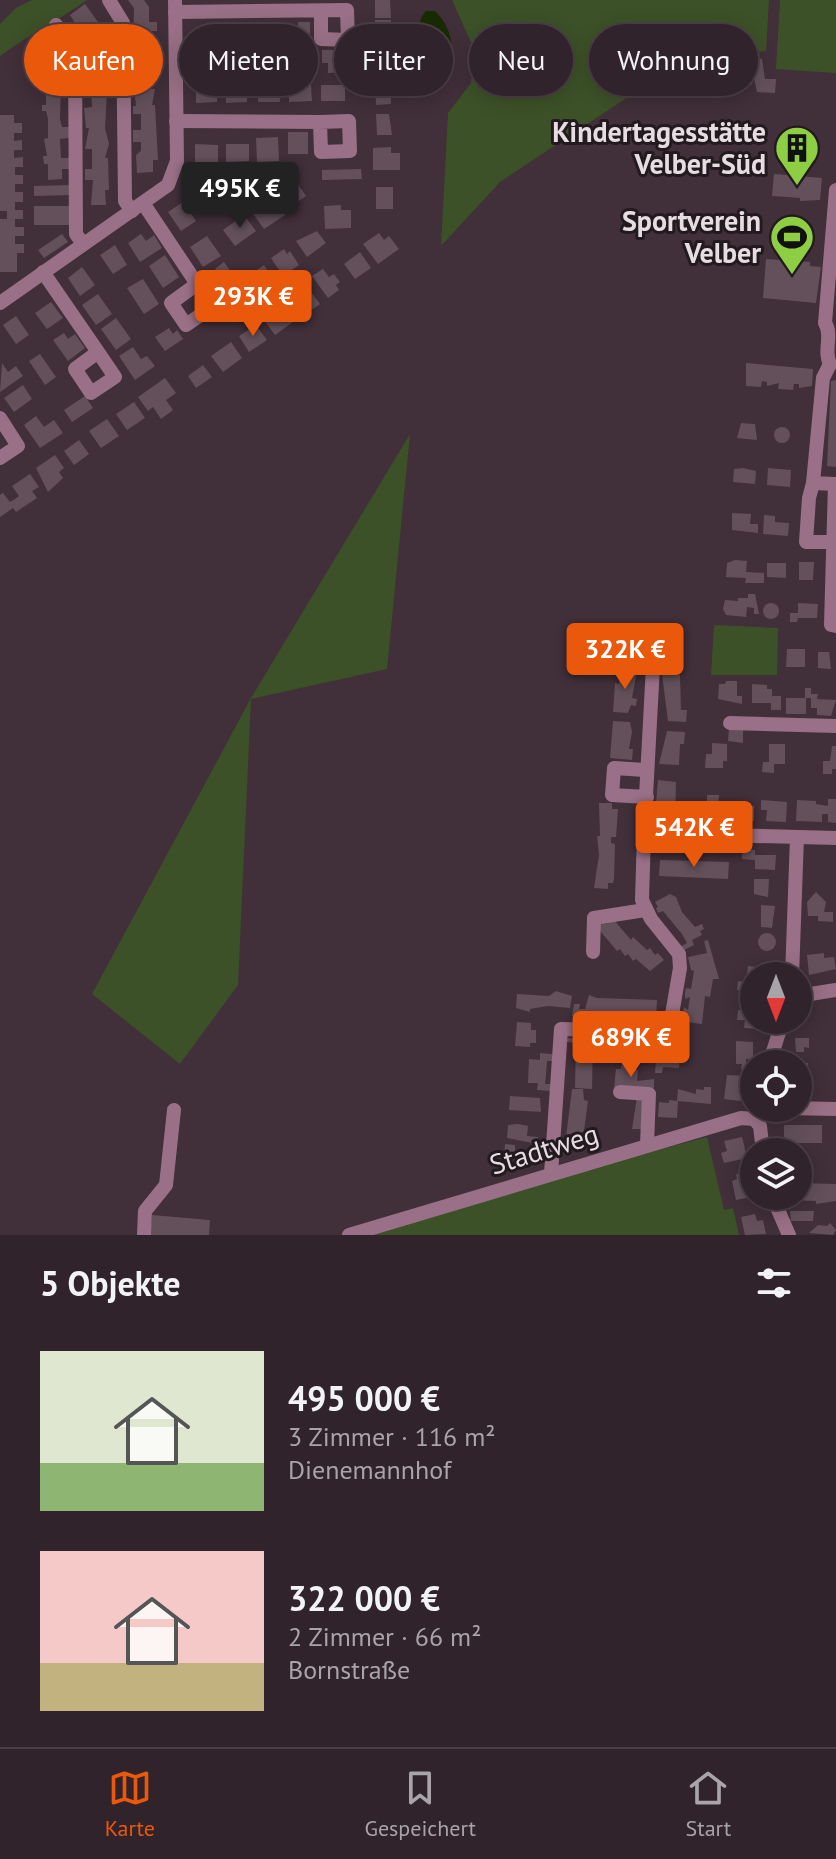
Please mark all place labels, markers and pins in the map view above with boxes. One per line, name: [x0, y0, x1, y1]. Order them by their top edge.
place label: Kindertagesstätte Velber-Süd: [552, 113, 766, 182]
building icon: Kindertagesstätte Velber-Süd: [773, 124, 821, 187]
pin: 495K €: [175, 162, 305, 230]
place label: Sportverein Velber: [622, 202, 761, 271]
sports icon: Sportverein Velber: [768, 213, 816, 276]
pin: 293K €: [188, 270, 318, 338]
pin: 322K €: [560, 623, 690, 691]
pin: 542K €: [629, 801, 759, 869]
pin: 689K €: [566, 1011, 696, 1079]

